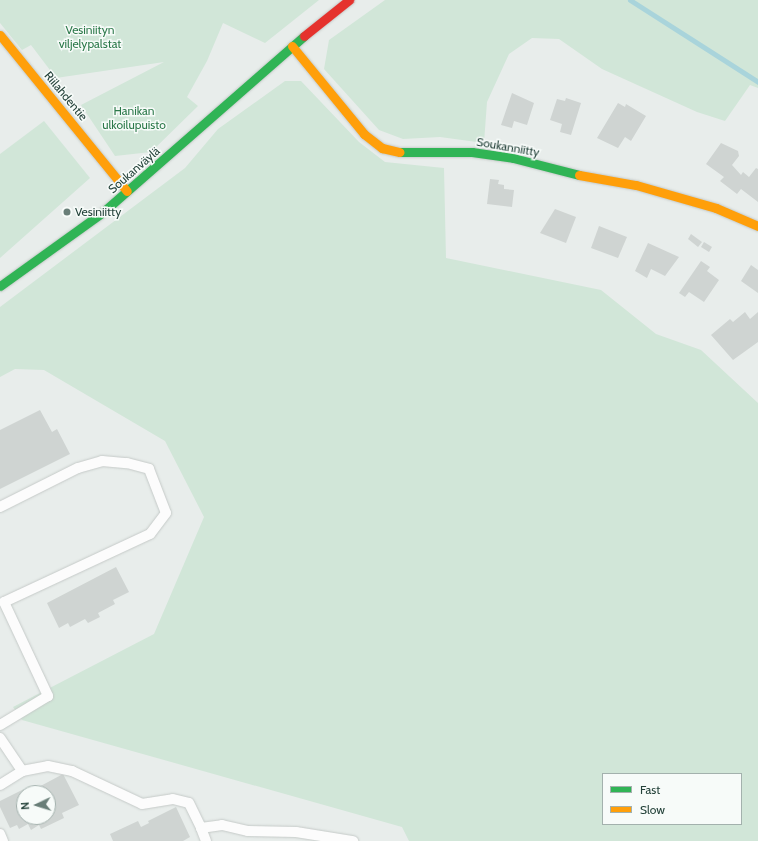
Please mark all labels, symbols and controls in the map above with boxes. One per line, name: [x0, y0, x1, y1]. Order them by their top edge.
park label: Vesiniityn viljelypalstat: [59, 23, 121, 51]
street label: Riilahdentie: [41, 69, 91, 123]
park label: Hanikan ulkoilupuisto: [102, 104, 166, 132]
street label: Soukanniitty: [475, 134, 541, 160]
street label: Soukanväylä: [105, 144, 163, 196]
place label: Vesiniitty: [75, 205, 121, 219]
marker: Vesiniitty: [62, 207, 72, 217]
legend: [602, 773, 742, 825]
text: Fast: [640, 782, 660, 797]
north arrow: [16, 785, 56, 825]
text: N: [18, 801, 32, 810]
text: Slow: [640, 802, 665, 817]

